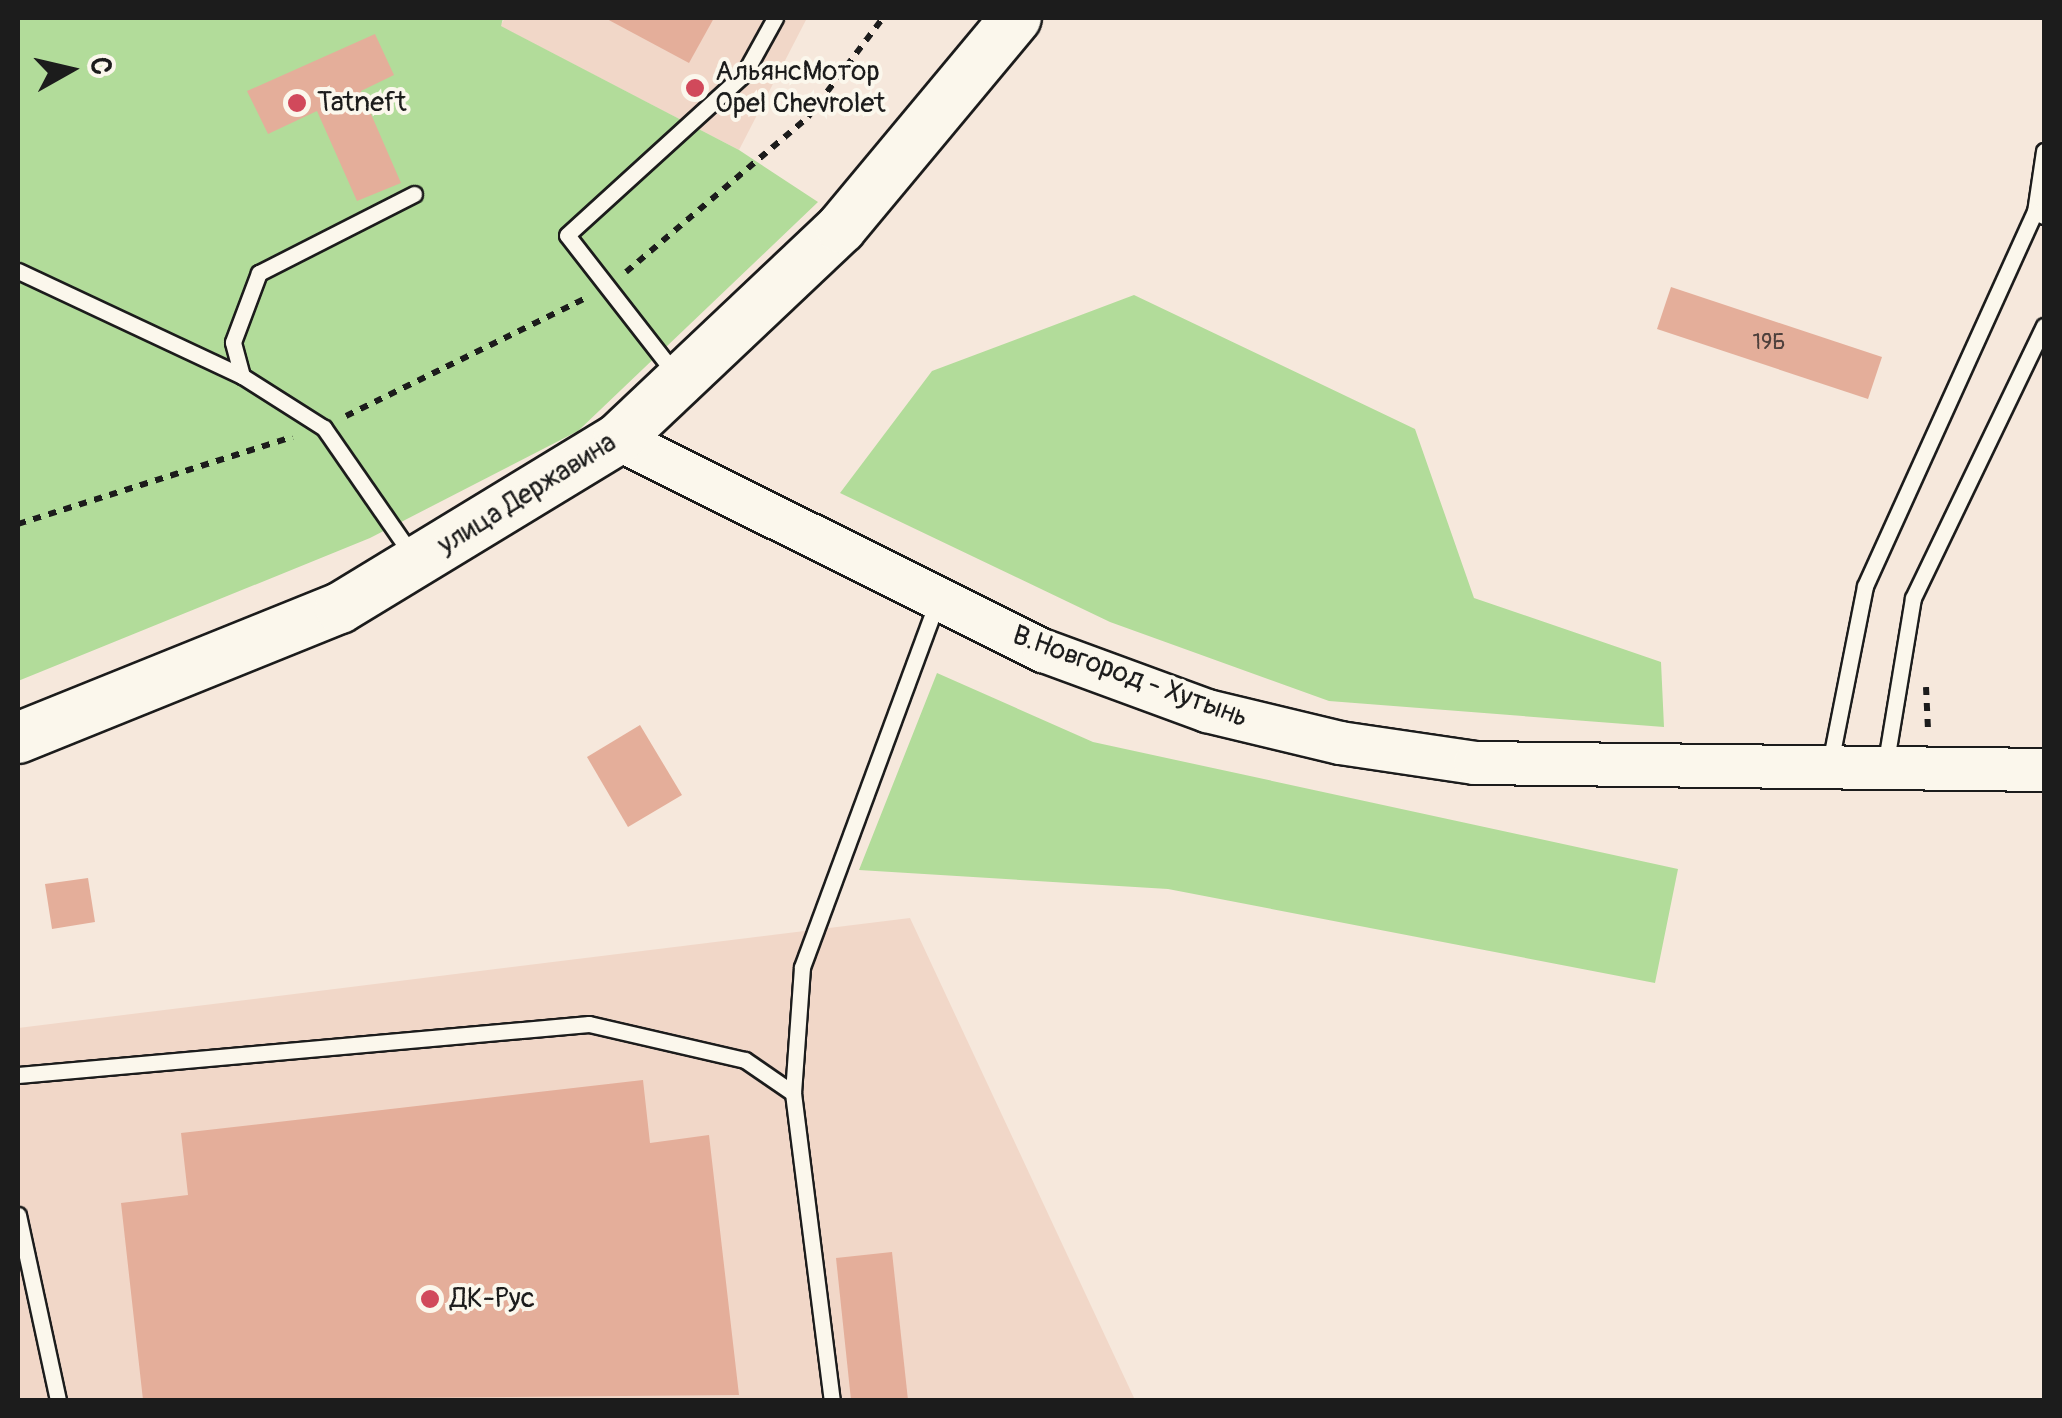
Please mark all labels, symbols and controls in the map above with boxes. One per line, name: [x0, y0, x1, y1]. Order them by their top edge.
north arrow: [20, 20, 120, 120]
text: С: [82, 55, 119, 77]
place label: АльянсМотор Opel Chevrolet: [715, 55, 886, 121]
marker: АльянсМотор Opel Chevrolet: [684, 77, 706, 99]
place label: Tatneft: [317, 86, 407, 120]
marker: Tatneft: [286, 92, 308, 114]
house number: 19Б: [1752, 330, 1786, 356]
street label: улица Державина: [432, 426, 622, 562]
street label: В.Новгород - Хутынь: [1008, 619, 1252, 735]
place label: ДК-Рус: [450, 1282, 535, 1316]
marker: ДК-Рус: [419, 1288, 441, 1310]

